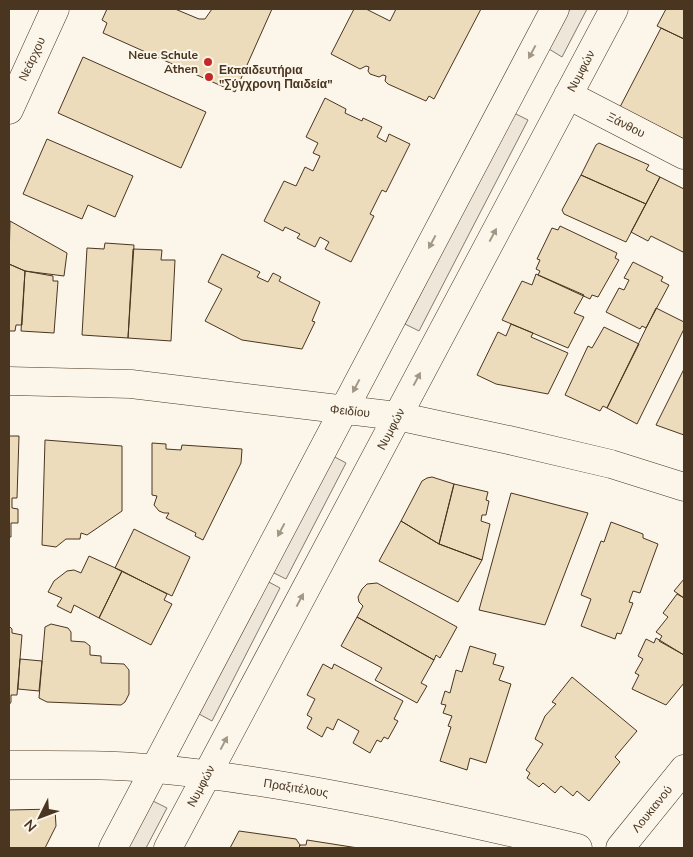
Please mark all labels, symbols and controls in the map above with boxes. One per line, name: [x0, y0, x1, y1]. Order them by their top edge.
street label: Νεάρχου: [15, 34, 49, 84]
one-way arrow: [528, 45, 536, 59]
place label: Neue Schule Athen: [128, 47, 198, 77]
street label: Νυμφών: [563, 47, 599, 95]
marker: Neue Schule Athen: [202, 56, 214, 68]
place label: Εκπαιδευτήρια "Σύγχρονη Παιδεία": [219, 62, 333, 92]
marker: Εκπαιδευτήρια "Σύγχρονη Παιδεία": [203, 71, 215, 83]
street label: Ξάνθου: [604, 109, 648, 141]
one-way arrow: [489, 229, 498, 242]
one-way arrow: [428, 235, 436, 249]
one-way arrow: [413, 372, 421, 386]
one-way arrow: [352, 379, 360, 393]
street label: Φειδίου: [329, 401, 371, 421]
street label: Νυμφών: [373, 405, 409, 453]
one-way arrow: [277, 522, 285, 537]
one-way arrow: [296, 593, 304, 607]
one-way arrow: [220, 736, 228, 751]
street label: Νυμφών: [183, 762, 219, 810]
street label: Πραξιτέλους: [262, 775, 330, 801]
street label: Λουκιανού: [628, 782, 676, 836]
north arrow: [15, 792, 65, 842]
text: N: [20, 815, 41, 836]

